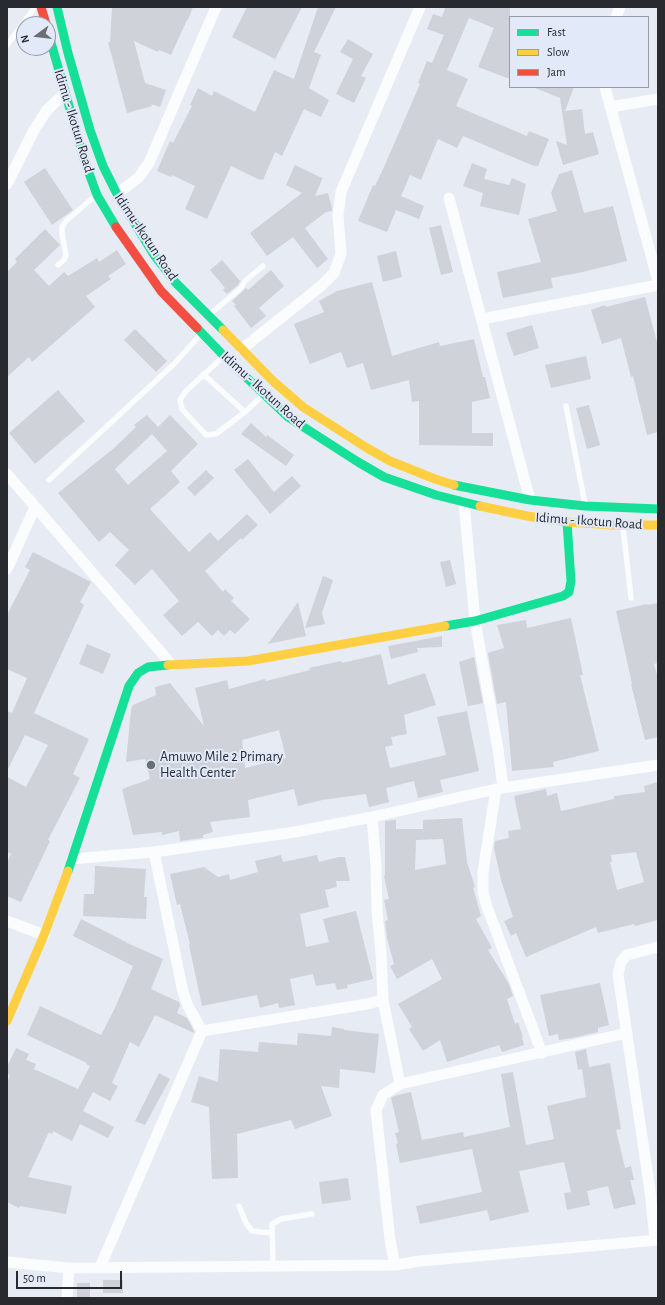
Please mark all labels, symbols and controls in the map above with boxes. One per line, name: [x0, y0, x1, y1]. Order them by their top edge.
north arrow: [16, 16, 56, 56]
legend: [509, 16, 649, 88]
text: Fast: [547, 26, 566, 38]
text: N: [19, 34, 31, 44]
text: Slow: [547, 46, 569, 58]
text: Jam: [547, 66, 566, 78]
street label: Idimu - Ikotun Road: [50, 67, 98, 175]
street label: Idimu-Ikotun Road: [111, 190, 181, 284]
street label: Idimu - Ikotun Road: [218, 348, 308, 432]
street label: Idimu - Ikotun Road: [535, 509, 643, 533]
place label: Amuwo Mile 2 Primary Health Center: [160, 749, 283, 782]
marker: Amuwo Mile 2 Primary Health Center: [145, 759, 157, 771]
scale bar: [18, 1263, 124, 1289]
text: 50 m: [23, 1272, 46, 1284]

